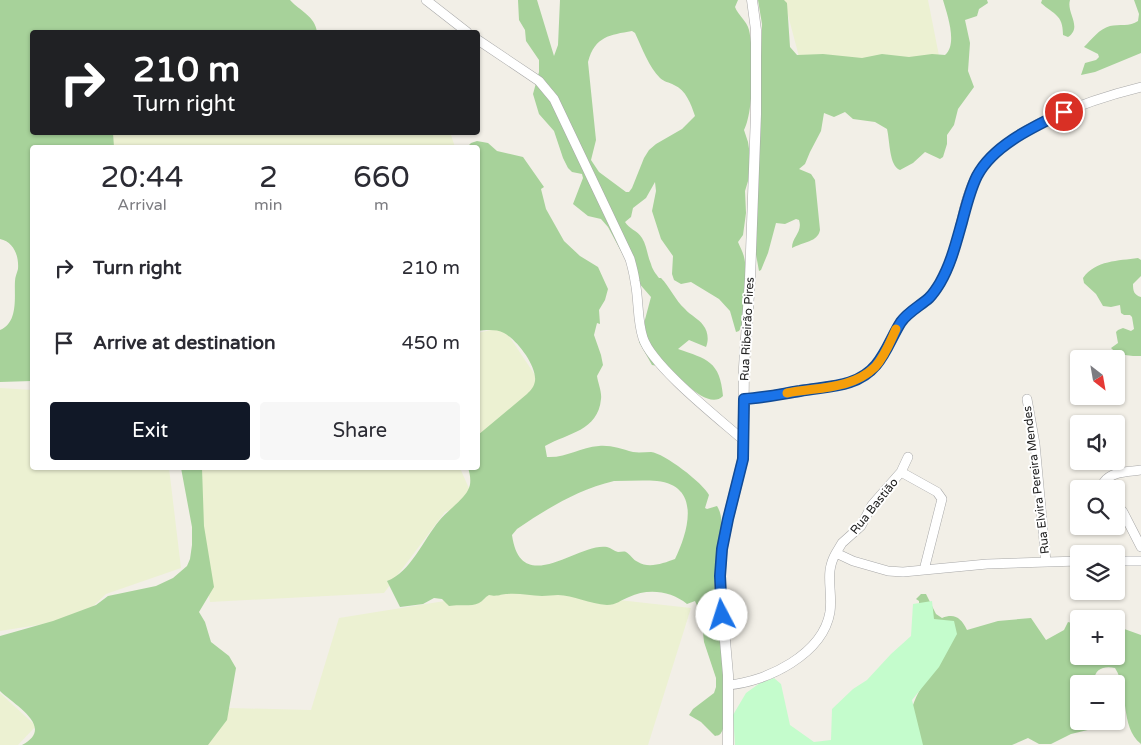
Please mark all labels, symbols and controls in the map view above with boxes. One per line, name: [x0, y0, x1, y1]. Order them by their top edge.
text: 210 m: [133, 49, 240, 91]
icon: right: [50, 50, 115, 115]
text: Turn right: [133, 91, 235, 117]
pin: [1043, 91, 1085, 133]
icon: arrive: [1050, 98, 1078, 126]
text: 20:44: [100, 159, 184, 196]
text: 2: [259, 159, 278, 196]
text: 660: [353, 159, 410, 196]
text: Arrival: [117, 195, 167, 215]
text: min: [254, 195, 283, 215]
text: m: [374, 195, 389, 215]
icon: right: [50, 254, 78, 282]
text: Turn right: [93, 257, 181, 279]
text: 210 m: [402, 257, 460, 279]
street label: Rua Ribeirão Pires: [737, 276, 757, 381]
icon: arrive: [50, 329, 78, 357]
text: Arrive at destination: [93, 332, 276, 354]
text: 450 m: [402, 332, 460, 354]
north arrow: [1070, 350, 1125, 405]
map controls: [1070, 350, 1125, 730]
button: Exit: [50, 402, 250, 460]
button: Share: [260, 402, 460, 460]
street label: Rua Elvira Pereira Mendes: [1020, 405, 1052, 555]
button: sound: [1070, 415, 1125, 470]
street label: Rua Bastião: [847, 475, 901, 537]
button: search: [1070, 480, 1125, 535]
button: layers: [1070, 545, 1125, 600]
position arrow: [695, 588, 747, 640]
button: +: [1070, 610, 1125, 665]
button: −: [1070, 675, 1125, 730]

